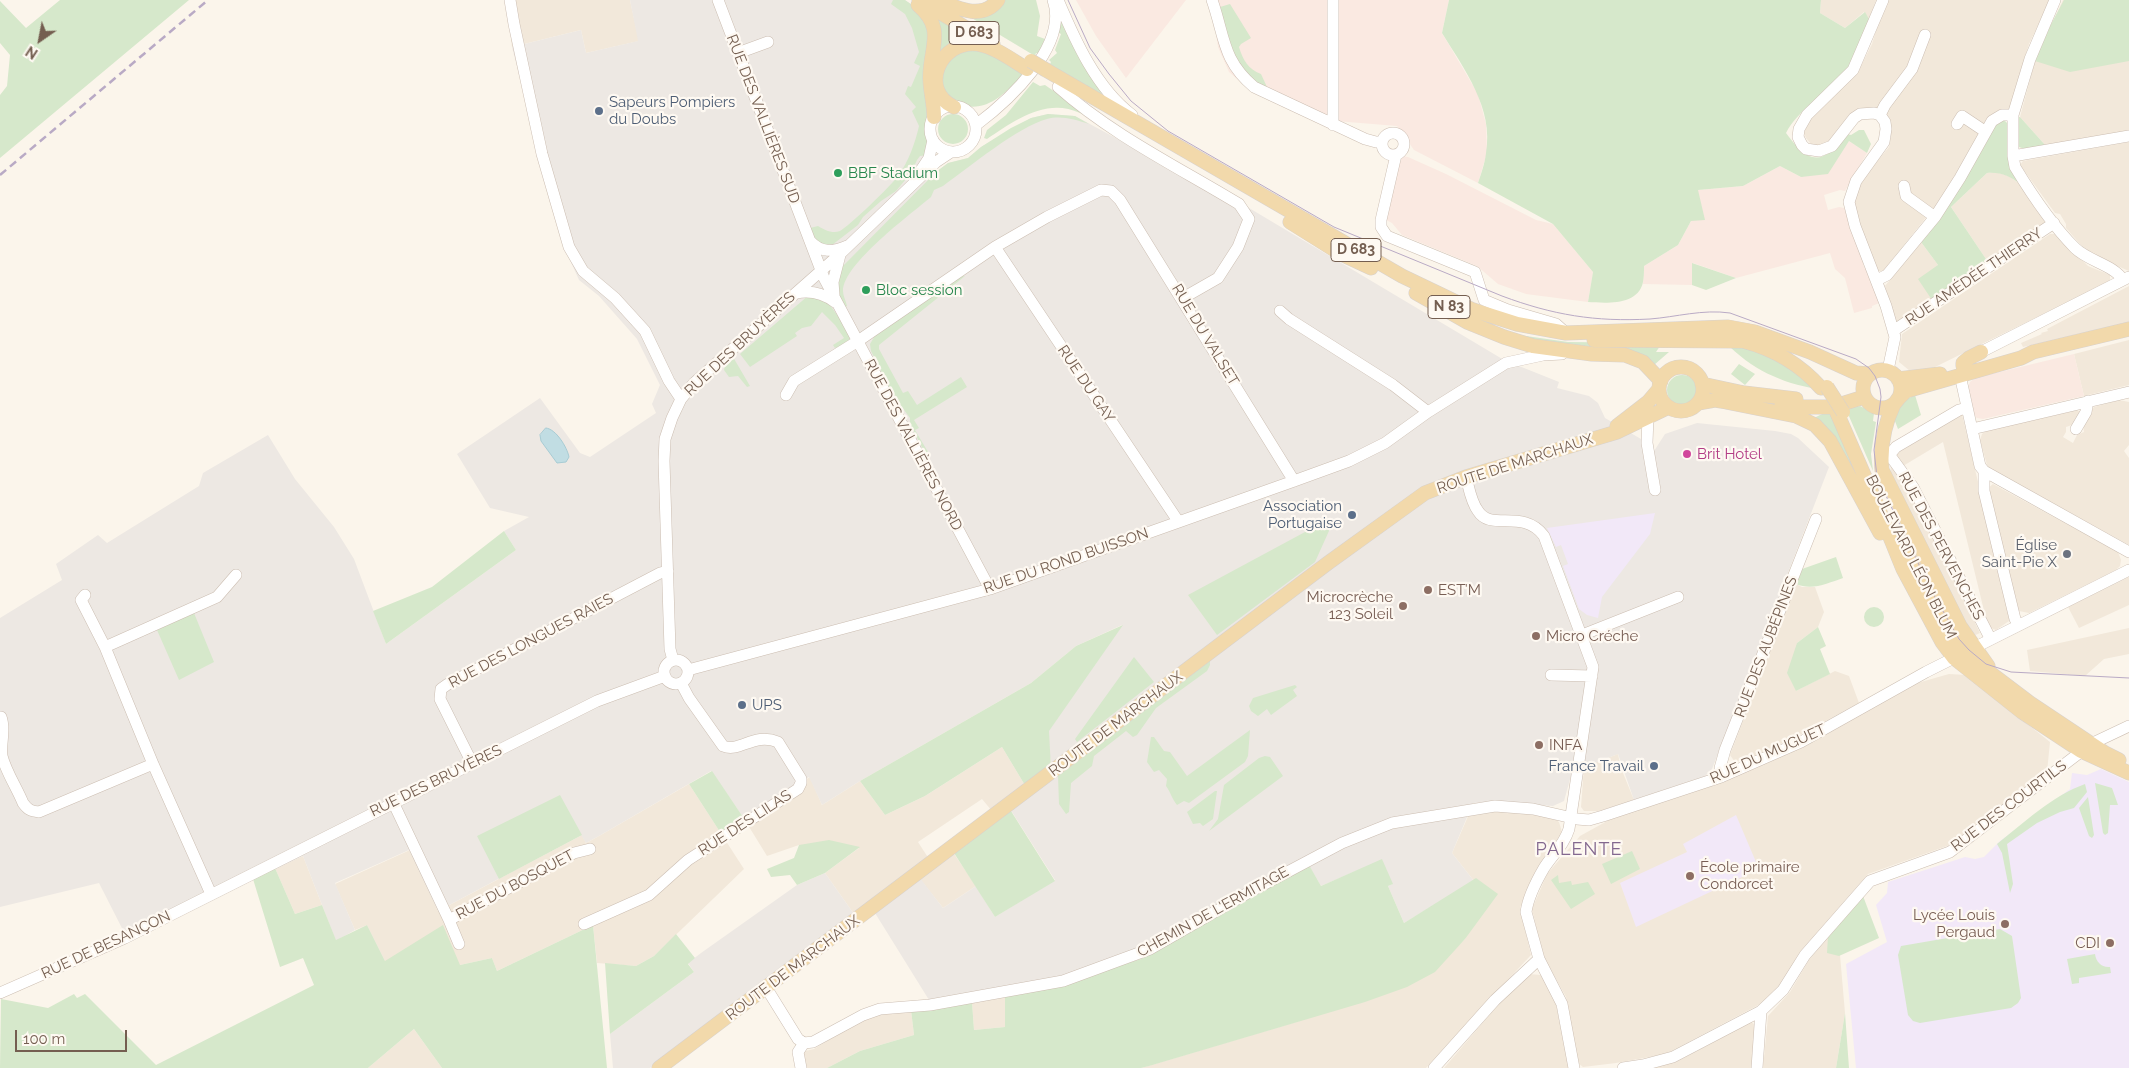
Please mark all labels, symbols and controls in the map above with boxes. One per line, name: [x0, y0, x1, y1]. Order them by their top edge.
north arrow: [15, 15, 65, 65]
road number: D 683: [949, 22, 999, 44]
street label: RUE DES VALLIÈRES SUD: [722, 32, 804, 206]
text: N: [23, 43, 41, 62]
place label: Sapeurs Pompiers du Doubs: [609, 93, 735, 128]
marker: Sapeurs Pompiers du Doubs: [593, 105, 605, 117]
place label: BBF Stadium: [848, 164, 938, 182]
marker: BBF Stadium: [832, 167, 844, 179]
street label: RUE AMÉDÉE THIERRY: [1902, 224, 2046, 330]
road number: D 683: [1331, 238, 1381, 262]
place label: Bloc session: [876, 281, 963, 299]
street label: RUE DU VALSET: [1168, 281, 1242, 389]
marker: Bloc session: [860, 284, 872, 296]
street label: RUE DES BRUYÈRES: [681, 288, 799, 400]
road number: N 83: [1428, 296, 1470, 318]
street label: RUE DU GAY: [1054, 342, 1118, 426]
street label: RUE DES VALLIÈRES NORD: [860, 356, 966, 534]
street label: ROUTE DE MARCHAUX: [1435, 430, 1595, 498]
place label: Brit Hotel: [1697, 445, 1762, 463]
marker: Brit Hotel: [1681, 448, 1693, 460]
street label: RUE DES PERVENCHES: [1894, 469, 1988, 623]
street label: BOULEVARD LÉON BLUM: [1862, 472, 1960, 642]
place label: Association Portugaise: [1263, 497, 1342, 532]
marker: Association Portugaise: [1346, 509, 1358, 521]
street label: RUE DU ROND BUISSON: [981, 524, 1151, 598]
place label: Église Saint-Pie X: [1982, 536, 2057, 571]
marker: Église Saint-Pie X: [2061, 548, 2073, 560]
street label: RUE DES AUBÉPINES: [1731, 574, 1801, 720]
place label: EST’M: [1438, 581, 1481, 599]
marker: EST’M: [1422, 584, 1434, 596]
place label: Microcrèche 123 Soleil: [1307, 588, 1393, 623]
street label: RUE DES LONGUES RAIES: [446, 590, 616, 692]
marker: Microcrèche 123 Soleil: [1397, 600, 1409, 612]
place label: Micro Créche: [1546, 627, 1638, 645]
marker: Micro Créche: [1530, 630, 1542, 642]
street label: ROUTE DE MARCHAUX: [1045, 668, 1187, 780]
place label: UPS: [752, 696, 782, 714]
marker: UPS: [736, 699, 748, 711]
street label: RUE DU MUGUET: [1707, 720, 1829, 788]
place label: INFA: [1549, 736, 1582, 754]
marker: INFA: [1533, 739, 1545, 751]
street label: RUE DES BRUYÈRES: [367, 741, 505, 821]
place label: France Travail: [1548, 757, 1644, 775]
street label: RUE DES COURTILS: [1948, 757, 2070, 855]
marker: France Travail: [1648, 760, 1660, 772]
street label: RUE DES LILAS: [695, 786, 795, 860]
district label: PALENTE: [1535, 839, 1623, 861]
street label: RUE DU BOSQUET: [453, 846, 577, 924]
place label: École primaire Condorcet: [1700, 858, 1800, 893]
street label: CHEMIN DE L'ERMITAGE: [1134, 863, 1292, 961]
marker: École primaire Condorcet: [1684, 870, 1696, 882]
place label: Lycée Louis Pergaud: [1913, 906, 1995, 941]
street label: RUE DE BESANÇON: [39, 907, 173, 983]
street label: ROUTE DE MARCHAUX: [722, 912, 864, 1024]
marker: Lycée Louis Pergaud: [1999, 918, 2011, 930]
place label: CDI: [2075, 934, 2100, 952]
marker: CDI: [2104, 937, 2116, 949]
scale bar: [18, 1020, 130, 1052]
text: 100 m: [23, 1030, 65, 1048]

